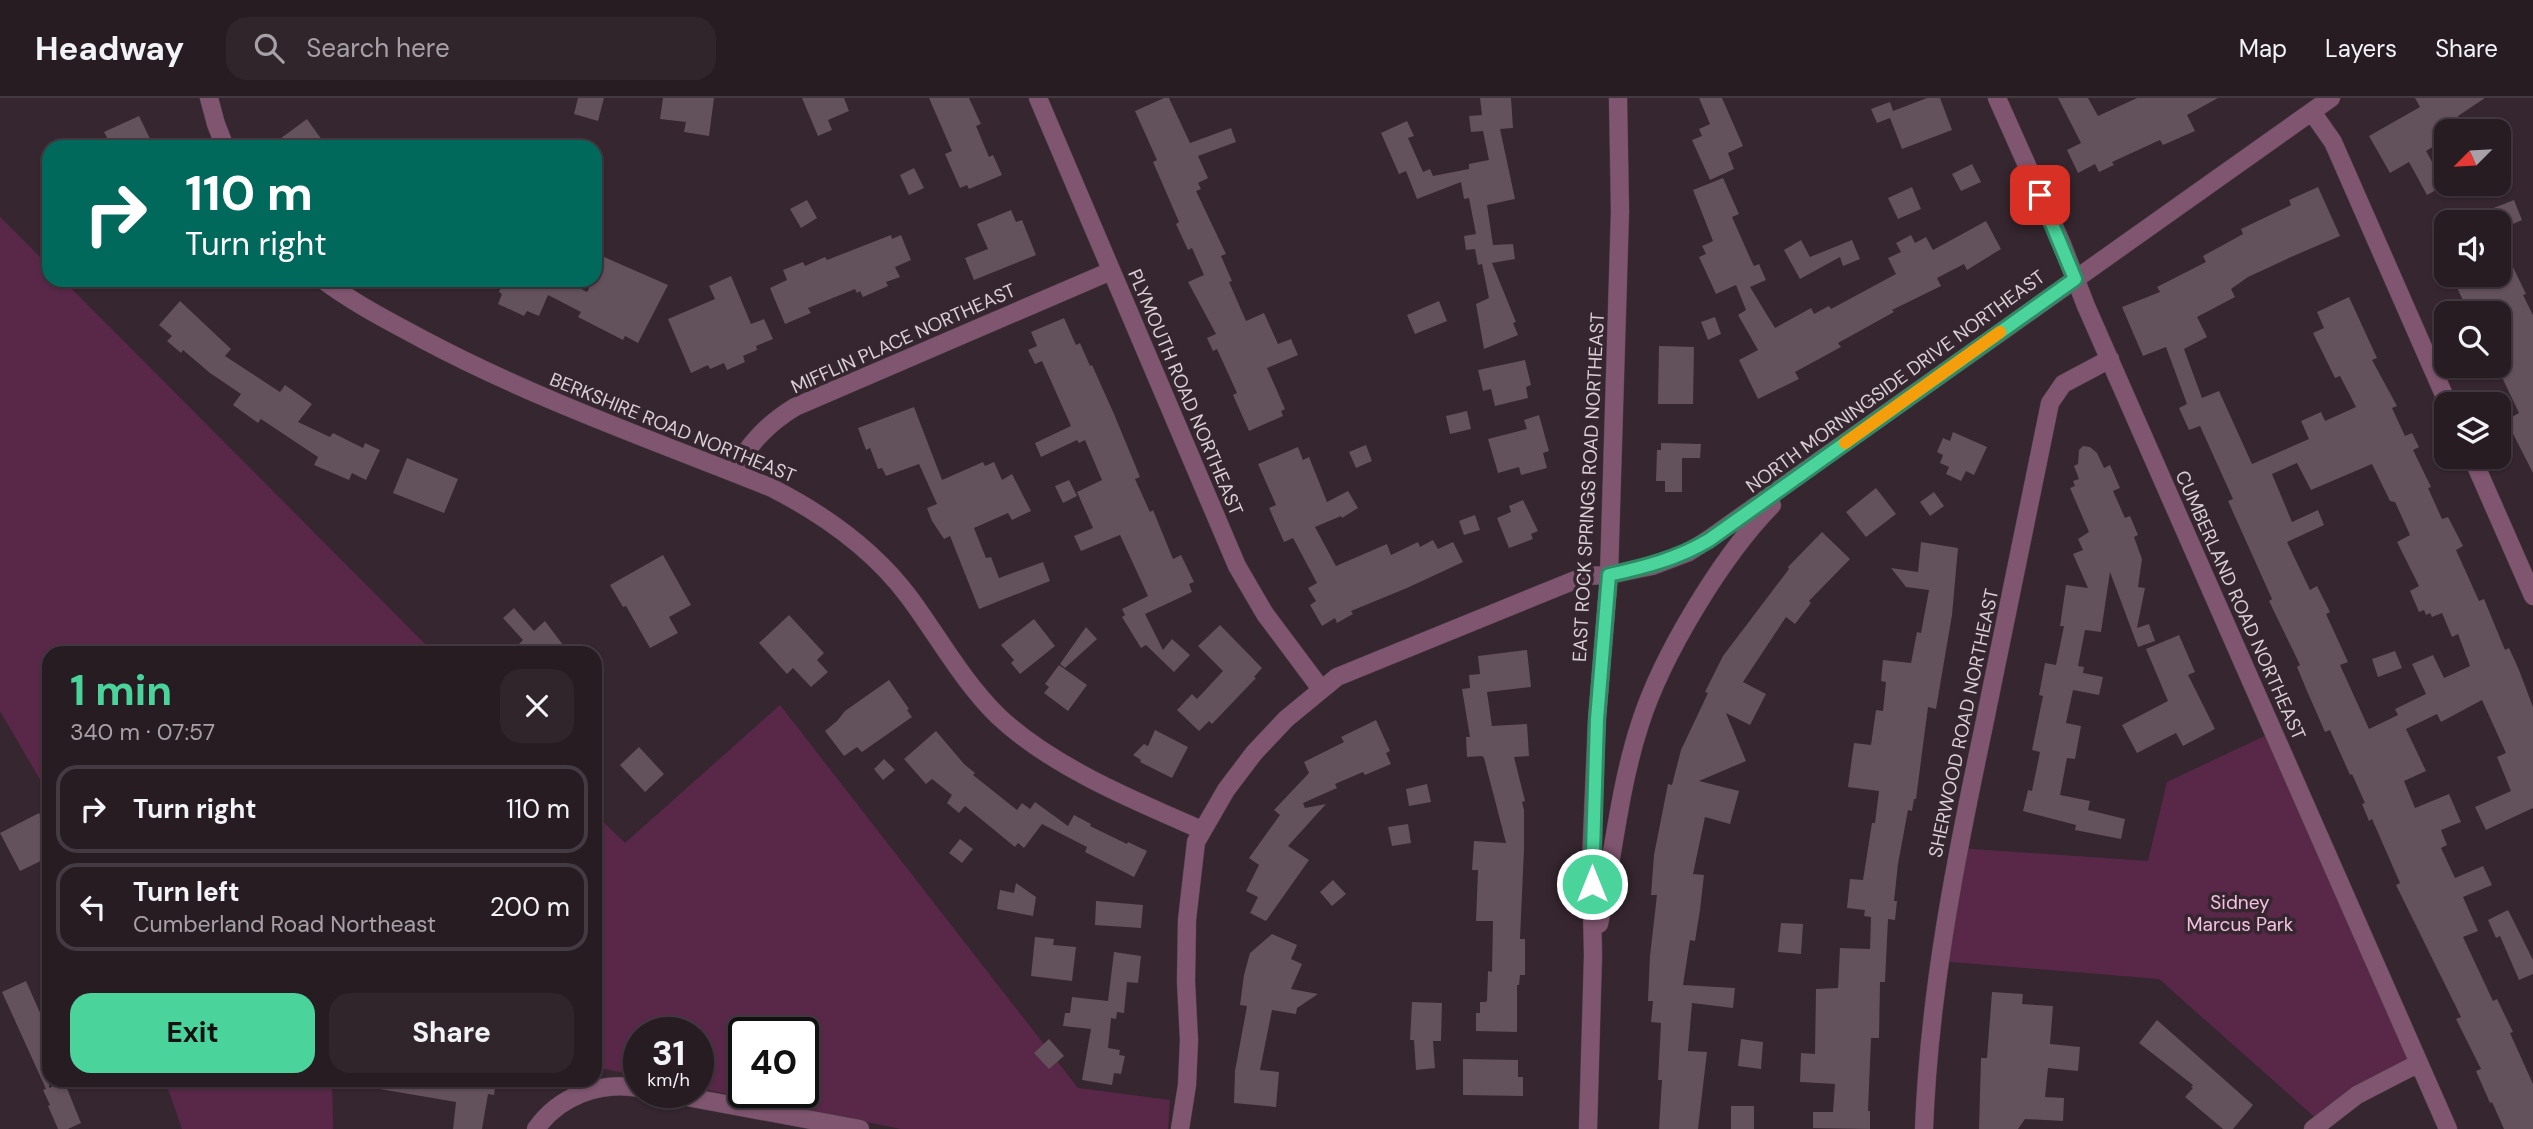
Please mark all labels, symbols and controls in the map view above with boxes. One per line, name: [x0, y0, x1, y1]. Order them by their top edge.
search box: [226, 17, 716, 80]
text: Headway: [35, 27, 184, 70]
icon: search: [250, 29, 288, 67]
text: Search here: [306, 31, 450, 65]
text: Map: [2239, 33, 2287, 64]
text: Layers: [2325, 33, 2397, 64]
text: Share: [2435, 33, 2498, 64]
north arrow: [2434, 119, 2511, 196]
map controls: [2434, 119, 2511, 469]
text: 110 m: [185, 161, 313, 225]
pin: [2010, 165, 2070, 225]
icon: right: [70, 168, 161, 259]
icon: arrive: [2021, 176, 2059, 214]
button: sound: [2434, 210, 2511, 287]
text: Turn right: [185, 223, 327, 265]
street label: NORTH MORNINGSIDE DRIVE NORTHEAST: [1741, 264, 2050, 498]
street label: PLYMOUTH ROAD NORTHEAST: [1122, 265, 1249, 519]
street label: MIFFLIN PLACE NORTHEAST: [787, 277, 1020, 399]
button: search: [2434, 301, 2511, 378]
street label: EAST ROCK SPRINGS ROAD NORTHEAST: [1567, 311, 1610, 663]
street label: BERKSHIRE ROAD NORTHEAST: [546, 367, 800, 488]
button: layers: [2434, 392, 2511, 469]
street label: CUMBERLAND ROAD NORTHEAST: [2170, 466, 2312, 744]
street label: SHERWOOD ROAD NORTHEAST: [1923, 586, 2004, 860]
text: 1 min: [70, 663, 172, 718]
button: close: [500, 669, 574, 743]
text: 340 m · 07:57: [70, 717, 215, 747]
icon: right: [74, 790, 112, 828]
text: Turn right: [133, 792, 257, 826]
text: 110 m: [506, 792, 570, 826]
position arrow: [1555, 847, 1629, 921]
text: Turn left: [133, 875, 240, 909]
icon: left: [74, 888, 112, 926]
text: 200 m: [490, 890, 570, 924]
park label: Sidney Marcus Park: [2187, 890, 2294, 937]
text: Cumberland Road Northeast: [133, 909, 436, 939]
button: Exit: [70, 993, 315, 1073]
button: Share: [329, 993, 574, 1073]
speed limit sign: 40: [728, 1017, 819, 1108]
text: 31: [652, 1030, 685, 1076]
text: km/h: [647, 1068, 690, 1092]

